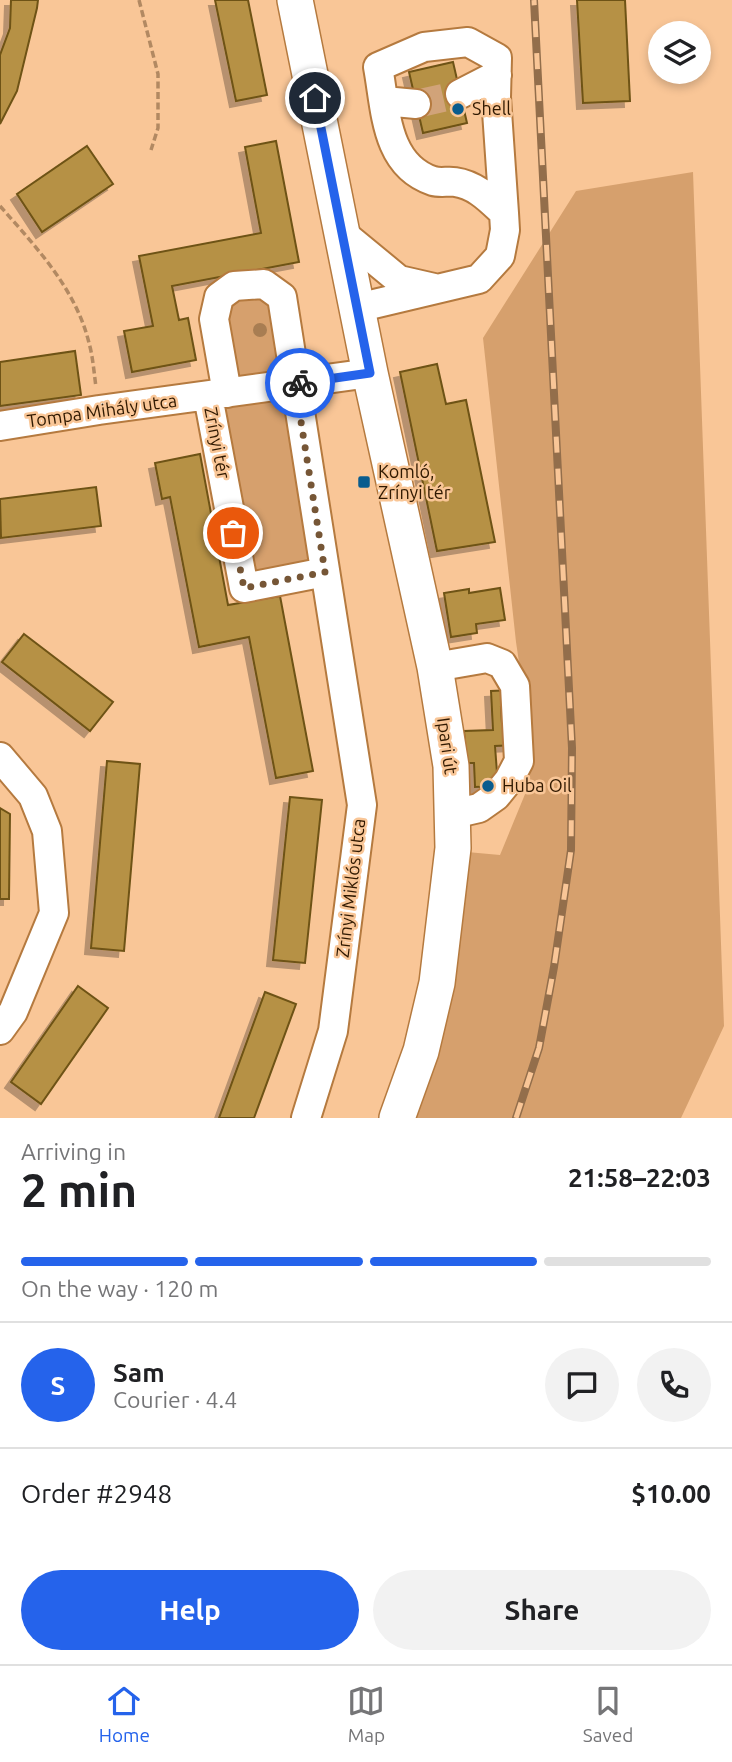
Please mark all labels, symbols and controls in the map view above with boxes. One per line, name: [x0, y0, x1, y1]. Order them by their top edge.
map controls: [648, 21, 711, 84]
button: layers: [648, 21, 711, 84]
pin: [285, 68, 345, 128]
icon: home: [296, 79, 334, 117]
place label: Shell: [472, 98, 511, 118]
marker: Shell: [450, 101, 466, 117]
courier: [265, 348, 335, 418]
icon: bike: [281, 364, 319, 402]
street label: Tompa Mihály utca: [26, 390, 178, 430]
street label: Zrínyi tér: [201, 405, 235, 480]
place label: Komló, Zrínyi tér: [378, 461, 451, 502]
marker: Komló, Zrínyi tér: [356, 474, 372, 490]
pin: [203, 503, 263, 563]
icon: bag: [214, 514, 252, 552]
street label: Ipari út: [434, 716, 462, 776]
place label: Huba Oil: [502, 775, 572, 795]
marker: Huba Oil: [480, 778, 496, 794]
street label: Zrínyi Miklós utca: [332, 817, 368, 959]
text: Arriving in: [21, 1139, 126, 1164]
text: 21:58–22:03: [568, 1163, 711, 1192]
text: 2 min: [21, 1164, 137, 1216]
text: On the way · 120 m: [21, 1276, 218, 1301]
button: chat: [545, 1348, 619, 1422]
button: phone: [637, 1348, 711, 1422]
text: Sam: [113, 1358, 165, 1387]
text: S: [51, 1371, 65, 1400]
text: Courier · 4.4: [113, 1387, 237, 1412]
text: Order #2948: [21, 1479, 172, 1508]
text: $10.00: [631, 1479, 711, 1508]
button: Help: [21, 1570, 359, 1650]
button: Share: [373, 1570, 711, 1650]
tab: Home: [99, 1682, 150, 1746]
tab: Map: [347, 1682, 385, 1746]
tab: Saved: [583, 1682, 633, 1746]

